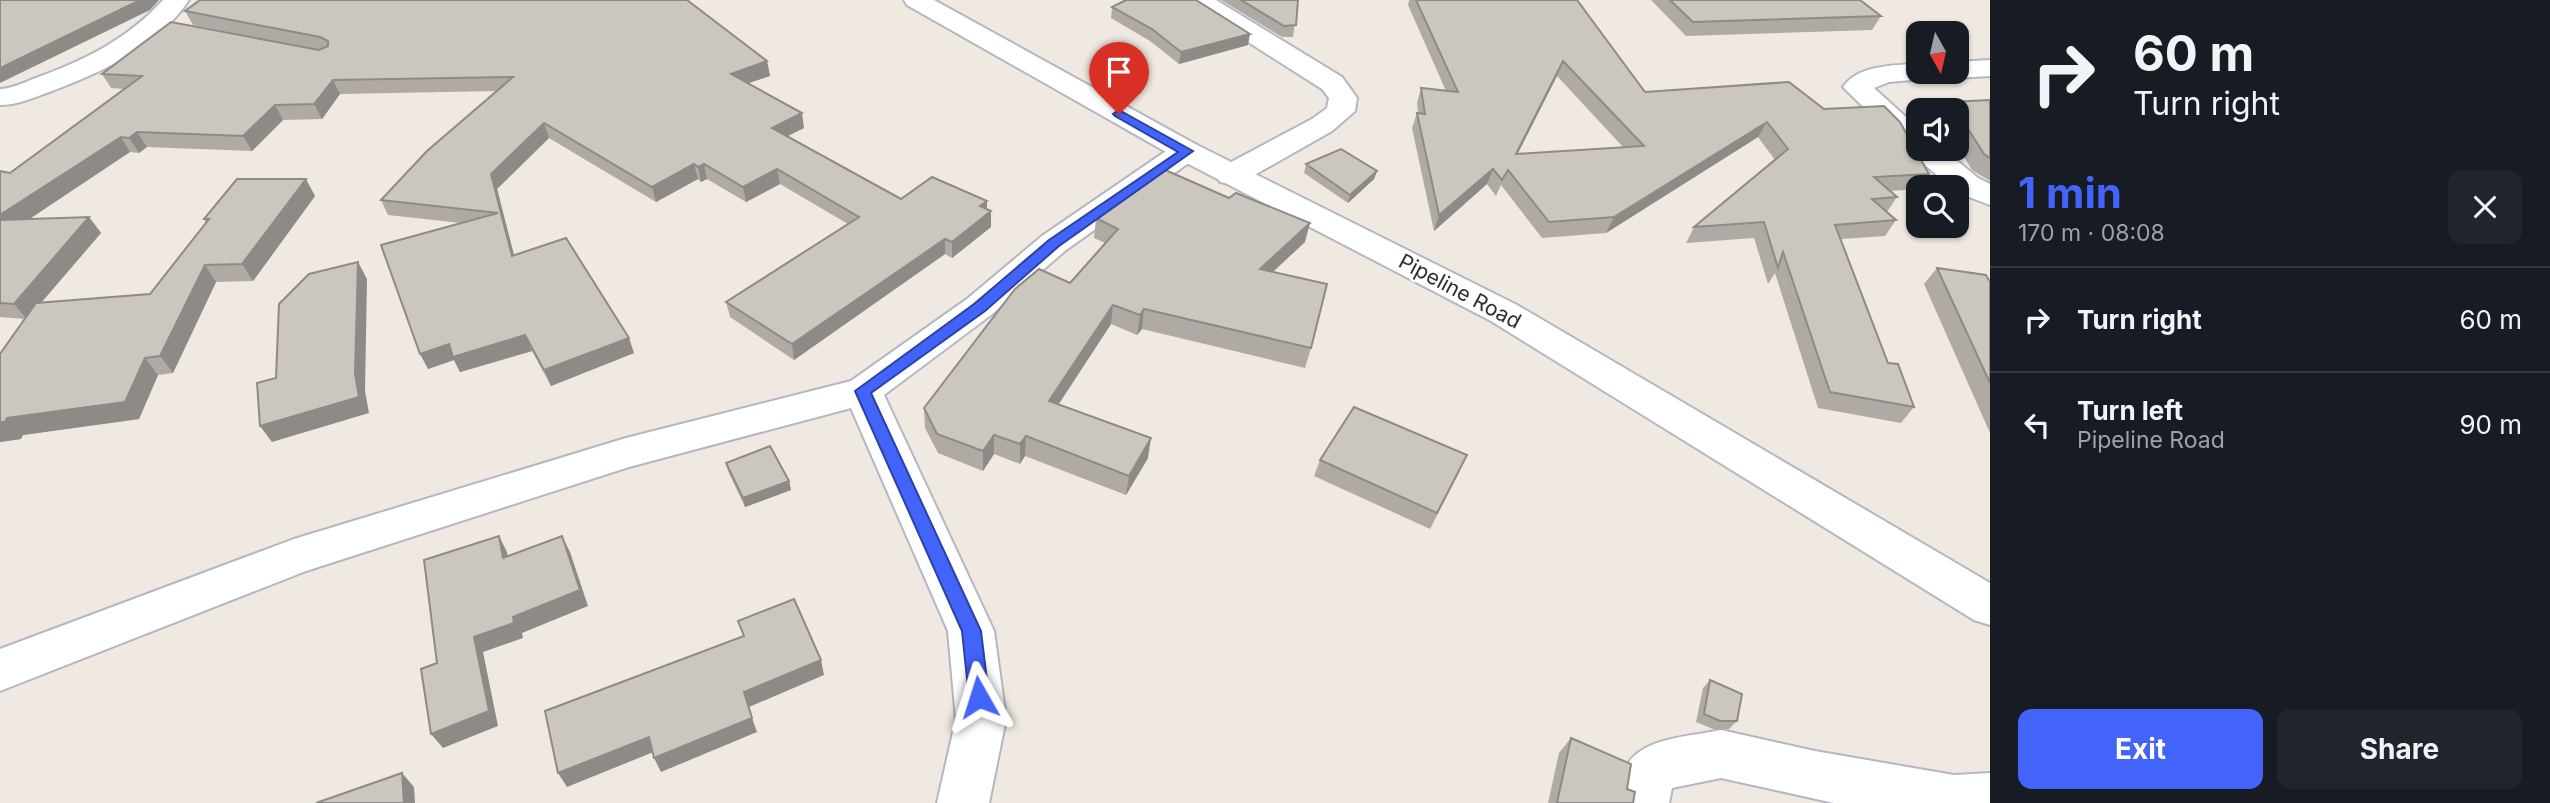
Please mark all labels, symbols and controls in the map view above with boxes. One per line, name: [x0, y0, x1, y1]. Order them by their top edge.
north arrow: [1906, 21, 1969, 84]
map controls: [1906, 21, 1969, 238]
text: 60 m: [2133, 24, 2254, 83]
icon: right: [2018, 28, 2109, 119]
pin: [1089, 42, 1149, 114]
icon: arrive: [1100, 53, 1138, 91]
text: Turn right: [2133, 84, 2280, 123]
button: sound: [1906, 98, 1969, 161]
text: 1 min: [2018, 167, 2122, 218]
button: close: [2448, 170, 2522, 244]
button: search: [1906, 175, 1969, 238]
text: 170 m · 08:08: [2018, 219, 2165, 247]
street label: Pipeline Road: [1395, 248, 1525, 334]
icon: right: [2018, 301, 2056, 339]
text: Turn right: [2077, 304, 2202, 335]
text: 60 m: [2459, 304, 2522, 335]
text: Turn left: [2077, 395, 2183, 426]
icon: left: [2018, 406, 2056, 444]
text: 90 m: [2459, 409, 2522, 440]
text: Pipeline Road: [2077, 426, 2225, 454]
position arrow: [942, 660, 1016, 734]
button: Exit: [2018, 709, 2263, 789]
button: Share: [2277, 709, 2522, 789]

